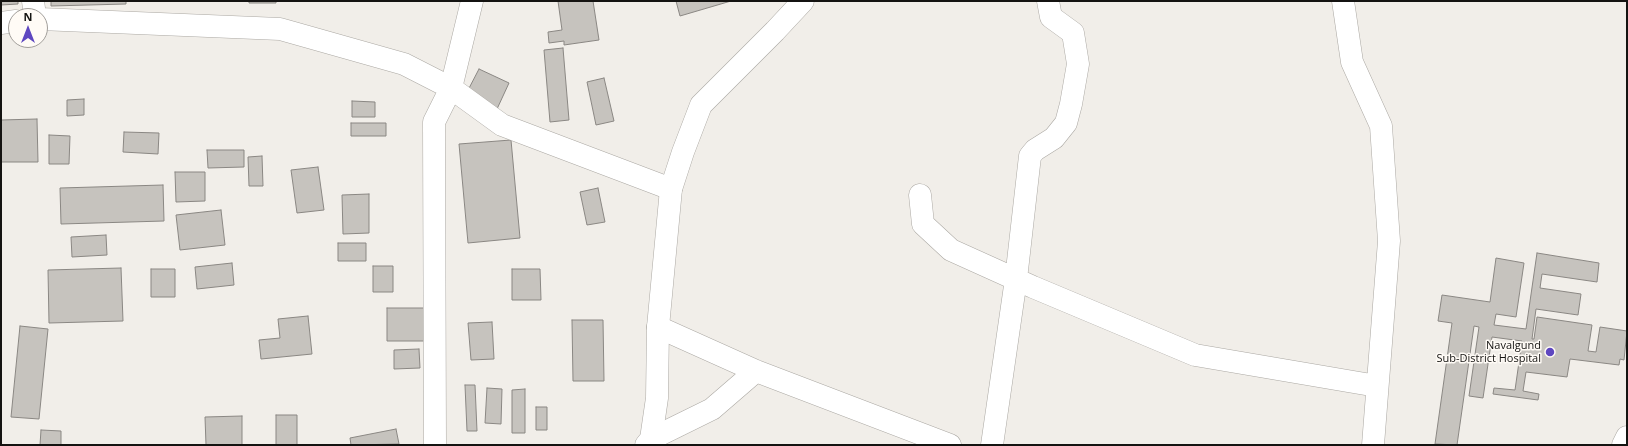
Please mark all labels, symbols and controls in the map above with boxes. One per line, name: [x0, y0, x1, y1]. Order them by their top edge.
north arrow: [8, 8, 48, 48]
text: N: [24, 9, 32, 24]
place label: Navalgund Sub-District Hospital: [1436, 339, 1541, 365]
marker: Navalgund Sub-District Hospital: [1544, 346, 1556, 358]

